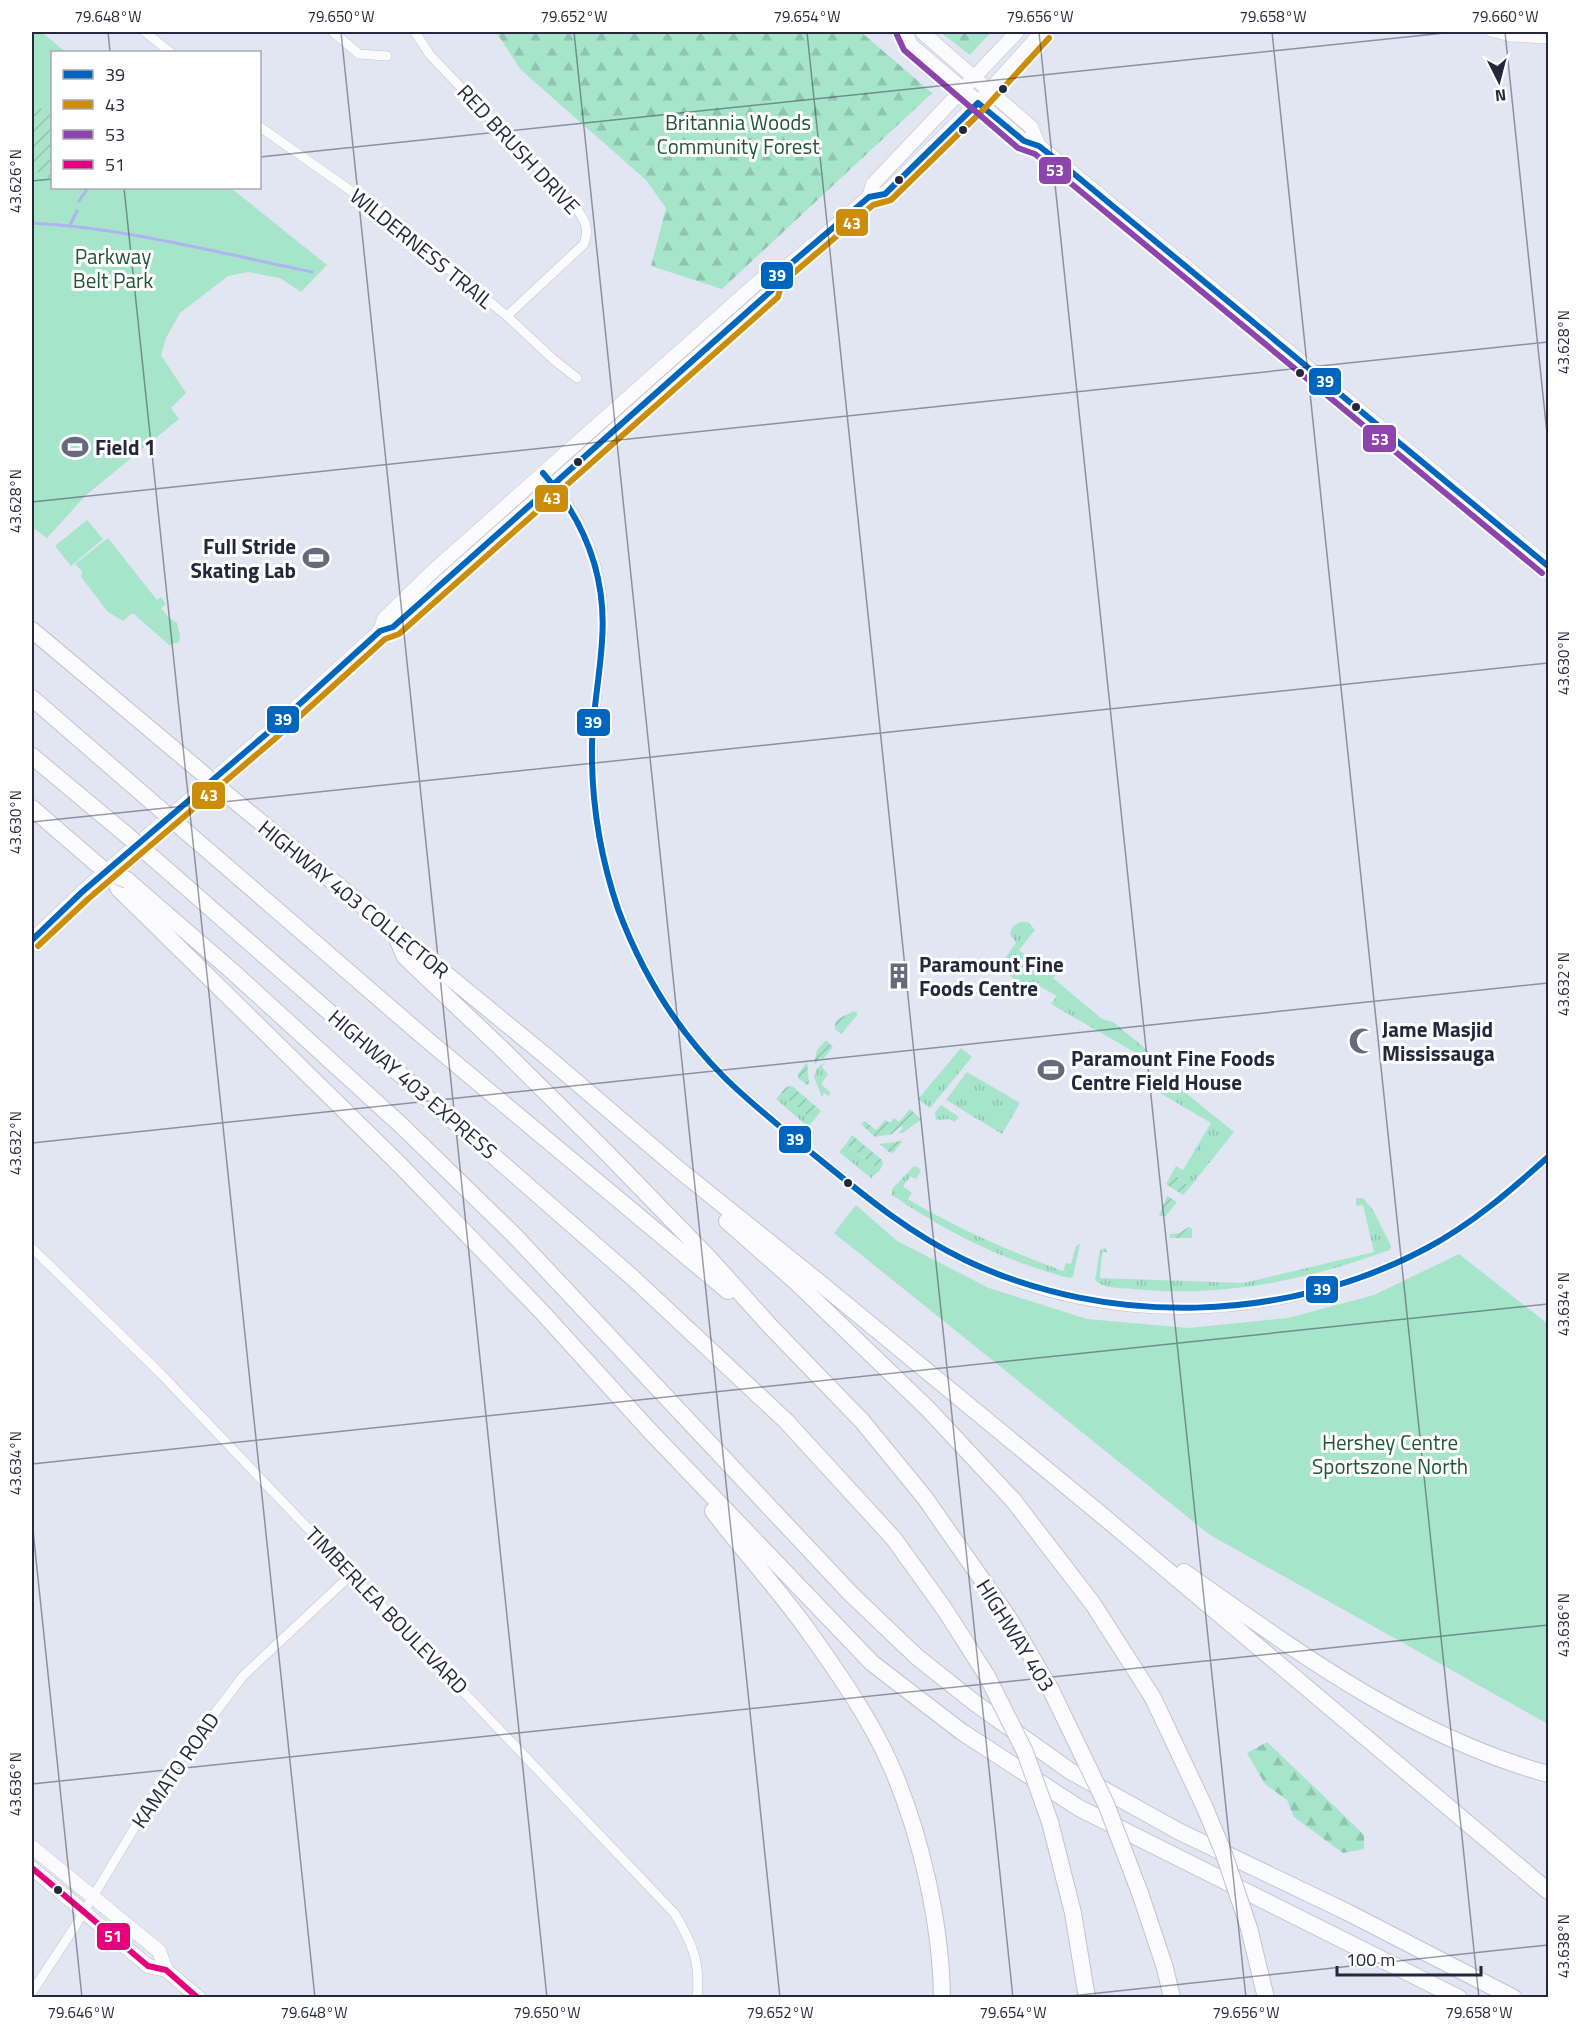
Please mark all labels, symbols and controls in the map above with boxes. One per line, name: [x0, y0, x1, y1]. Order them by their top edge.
text: 79.648°W: [75, 5, 141, 28]
text: 79.650°W: [308, 5, 374, 28]
text: 79.652°W: [541, 5, 607, 28]
text: 79.654°W: [774, 5, 840, 28]
text: 79.656°W: [1007, 5, 1073, 28]
text: 79.658°W: [1240, 5, 1306, 28]
text: 79.660°W: [1472, 5, 1538, 28]
legend: [51, 51, 261, 189]
north arrow: [1469, 51, 1529, 111]
text: 39: [105, 61, 125, 88]
street label: RED BRUSH DRIVE: [450, 77, 588, 221]
unlabelled marker: [997, 83, 1009, 95]
text: N: [1494, 83, 1507, 108]
text: 43: [105, 91, 125, 118]
park label: Britannia Woods Community Forest: [656, 106, 820, 162]
text: 53: [105, 121, 125, 148]
unlabelled marker: [957, 124, 969, 136]
text: 43.626°N: [4, 149, 27, 213]
text: 51: [105, 151, 125, 178]
line badge: 53: [1038, 156, 1072, 185]
text: 53: [1046, 158, 1064, 182]
unlabelled marker: [893, 174, 905, 186]
street label: WILDERNESS TRAIL: [343, 180, 501, 316]
line badge: 43: [835, 208, 869, 237]
text: 43: [843, 211, 861, 235]
park label: Parkway Belt Park: [73, 240, 153, 296]
line badge: 39: [760, 261, 794, 290]
text: 39: [768, 263, 786, 287]
text: 43.628°N: [1552, 310, 1575, 374]
unlabelled marker: [1294, 367, 1306, 379]
line badge: 39: [1308, 367, 1342, 396]
text: 39: [1316, 369, 1334, 393]
unlabelled marker: [1350, 401, 1362, 413]
line badge: 53: [1362, 424, 1397, 453]
text: 53: [1371, 427, 1389, 451]
place label: Field 1: [95, 431, 156, 463]
sports icon: Field 1: [60, 432, 90, 462]
unlabelled marker: [572, 456, 584, 468]
text: 43.628°N: [4, 469, 27, 533]
line badge: 43: [534, 484, 569, 513]
text: 43: [543, 486, 561, 510]
place label: Full Stride Skating Lab: [190, 530, 296, 586]
sports icon: Full Stride Skating Lab: [301, 543, 331, 573]
text: 43.630°N: [1552, 631, 1575, 695]
line badge: 39: [266, 705, 300, 734]
text: 39: [274, 707, 292, 731]
line badge: 39: [576, 708, 611, 737]
text: 39: [584, 710, 602, 734]
line badge: 43: [191, 781, 226, 810]
text: 43: [200, 783, 218, 807]
text: 43.630°N: [4, 790, 27, 854]
street label: HIGHWAY 403 COLLECTOR: [252, 812, 456, 986]
place label: Paramount Fine Foods Centre: [919, 948, 1064, 1004]
text: 43.632°N: [1552, 952, 1575, 1016]
building icon: Paramount Fine Foods Centre: [884, 961, 914, 991]
street label: HIGHWAY 403 EXPRESS: [321, 1001, 505, 1167]
place label: Jame Masjid Mississauga: [1382, 1013, 1495, 1069]
mosque icon: Jame Masjid Mississauga: [1347, 1026, 1377, 1056]
place label: Paramount Fine Foods Centre Field House: [1071, 1042, 1275, 1098]
sports icon: Paramount Fine Foods Centre Field House: [1036, 1055, 1066, 1085]
text: 43.632°N: [4, 1111, 27, 1175]
line badge: 39: [778, 1125, 812, 1154]
text: 39: [786, 1127, 804, 1151]
unlabelled marker: [842, 1177, 854, 1189]
text: 43.634°N: [1552, 1272, 1575, 1336]
line badge: 39: [1305, 1275, 1339, 1304]
text: 39: [1313, 1277, 1331, 1301]
park label: Hershey Centre Sportszone North: [1312, 1426, 1468, 1482]
text: 43.634°N: [4, 1431, 27, 1495]
street label: TIMBERLEA BOULEVARD: [298, 1519, 476, 1701]
street label: HIGHWAY 403: [969, 1573, 1063, 1697]
text: 43.636°N: [1552, 1593, 1575, 1657]
street label: KAMATO ROAD: [123, 1705, 227, 1835]
text: 43.636°N: [4, 1752, 27, 1816]
unlabelled marker: [52, 1884, 64, 1896]
text: 43.638°N: [1552, 1914, 1575, 1978]
line badge: 51: [96, 1922, 131, 1951]
text: 51: [104, 1924, 122, 1948]
scale bar: [1337, 1939, 1481, 1977]
text: 100 m: [1346, 1946, 1395, 1973]
text: 79.646°W: [48, 2001, 114, 2024]
text: 79.648°W: [281, 2001, 347, 2024]
text: 79.650°W: [514, 2001, 580, 2024]
text: 79.652°W: [747, 2001, 813, 2024]
text: 79.654°W: [980, 2001, 1046, 2024]
text: 79.656°W: [1213, 2001, 1279, 2024]
text: 79.658°W: [1446, 2001, 1512, 2024]

